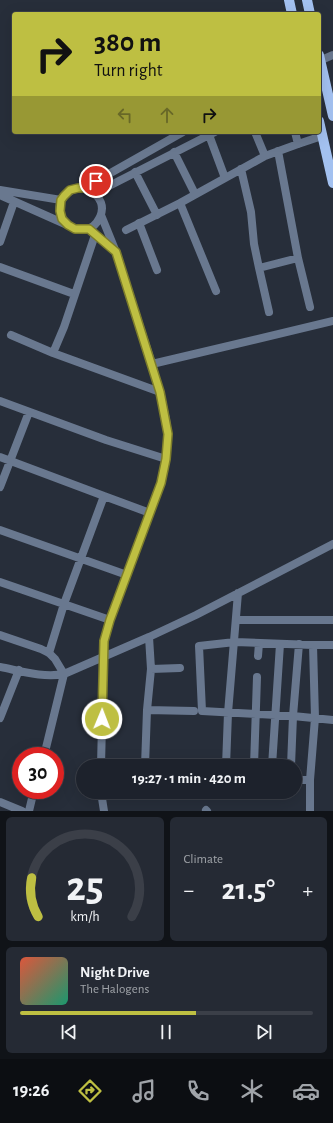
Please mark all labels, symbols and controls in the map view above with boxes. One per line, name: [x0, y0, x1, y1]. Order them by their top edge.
icon: right: [28, 28, 80, 80]
text: 380 m: [94, 29, 161, 57]
text: Turn right: [94, 62, 163, 80]
icon: left: [114, 104, 136, 126]
icon: ahead: [156, 104, 178, 126]
icon: right: [198, 104, 220, 126]
pin: [79, 164, 113, 198]
icon: arrive: [85, 170, 107, 192]
position arrow: [81, 698, 123, 740]
speed limit sign: 30: [12, 747, 64, 799]
text: 19:27 · 1 min · 420 m: [132, 771, 246, 786]
text: Climate: [184, 853, 223, 866]
text: 25: [66, 867, 104, 908]
text: 21.5°: [221, 875, 275, 905]
text: −: [184, 879, 194, 901]
text: +: [302, 879, 313, 901]
text: km/h: [70, 910, 99, 924]
text: Night Drive: [80, 965, 150, 980]
text: The Halogens: [80, 983, 149, 996]
icon: previous: [58, 1021, 80, 1043]
icon: pause: [155, 1021, 177, 1043]
icon: next: [253, 1021, 275, 1043]
icon: directions: [76, 1077, 104, 1105]
icon: music: [130, 1077, 158, 1105]
icon: phone: [184, 1077, 212, 1105]
icon: climate: [238, 1077, 266, 1105]
icon: car: [292, 1077, 320, 1105]
text: 19:26: [13, 1082, 50, 1100]

